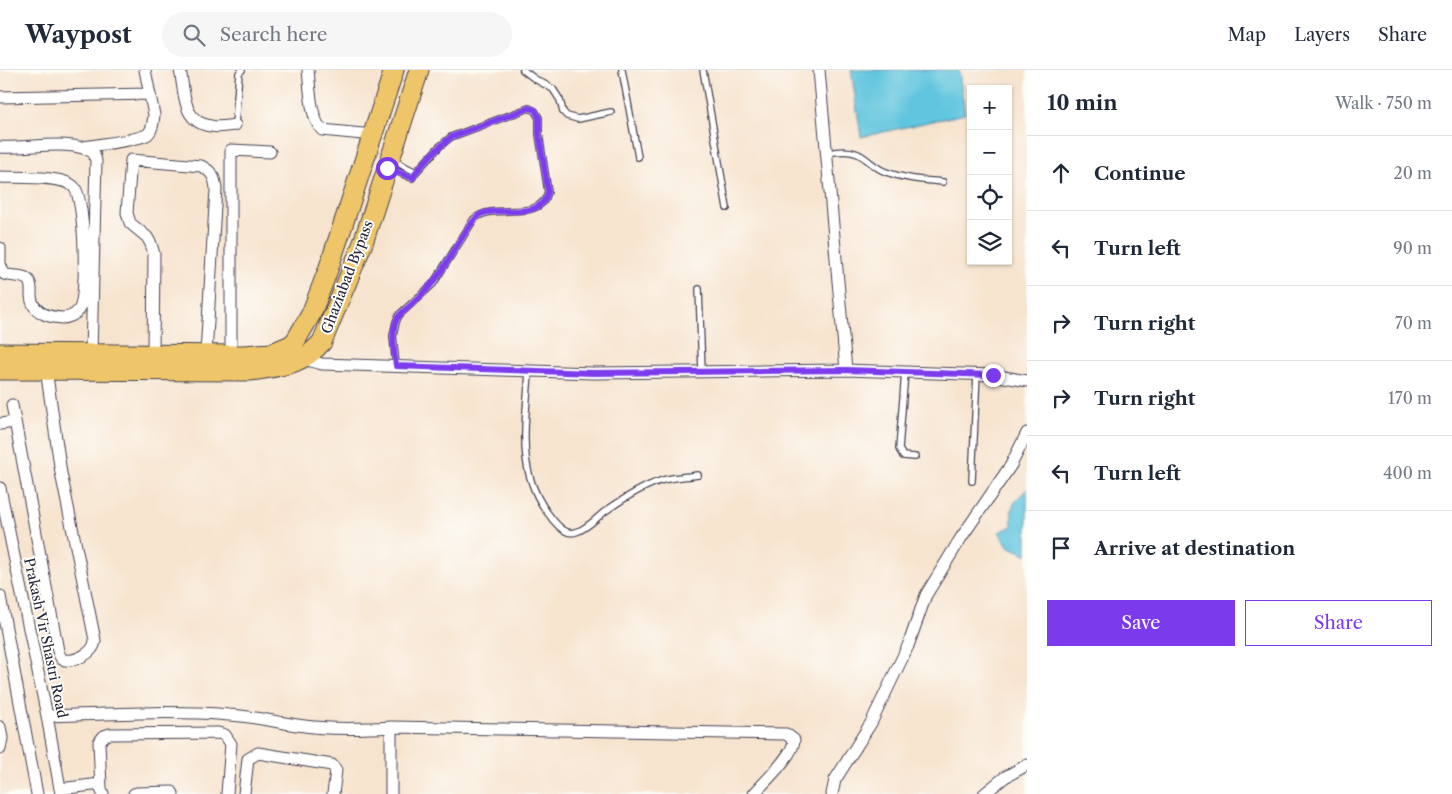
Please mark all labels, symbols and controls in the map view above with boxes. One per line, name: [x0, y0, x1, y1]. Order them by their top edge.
search box: [162, 12, 512, 57]
text: Waypost: [25, 20, 132, 49]
icon: search: [180, 21, 208, 49]
text: Search here: [220, 23, 327, 46]
text: Map: [1228, 24, 1266, 46]
text: Layers: [1294, 24, 1350, 46]
text: Share: [1378, 24, 1427, 46]
map controls: [967, 85, 1012, 265]
button: +: [967, 85, 1012, 130]
text: 10 min: [1047, 90, 1118, 115]
text: Walk · 750 m: [1335, 93, 1432, 113]
button: −: [967, 130, 1012, 175]
route start: [376, 157, 399, 180]
icon: ahead: [1047, 159, 1075, 187]
text: Continue: [1094, 162, 1186, 185]
text: 20 m: [1393, 163, 1432, 183]
button: locate: [967, 175, 1012, 220]
street label: Ghaziabad Bypass: [317, 218, 377, 336]
button: layers: [967, 220, 1012, 265]
icon: left: [1047, 234, 1075, 262]
text: Turn left: [1094, 237, 1181, 260]
text: 90 m: [1393, 238, 1432, 258]
icon: right: [1047, 309, 1075, 337]
text: Turn right: [1094, 312, 1195, 335]
text: 70 m: [1395, 313, 1432, 333]
route end: [982, 364, 1005, 387]
icon: right: [1047, 384, 1075, 412]
text: Turn right: [1094, 387, 1195, 410]
text: 170 m: [1388, 388, 1432, 408]
icon: left: [1047, 459, 1075, 487]
text: Turn left: [1094, 462, 1181, 485]
text: 400 m: [1383, 463, 1432, 483]
icon: arrive: [1047, 534, 1075, 562]
text: Arrive at destination: [1094, 537, 1295, 560]
street label: Prakash Vir Shastri Road: [20, 556, 72, 720]
button: Save: [1047, 600, 1235, 646]
button: Share: [1245, 600, 1432, 646]

